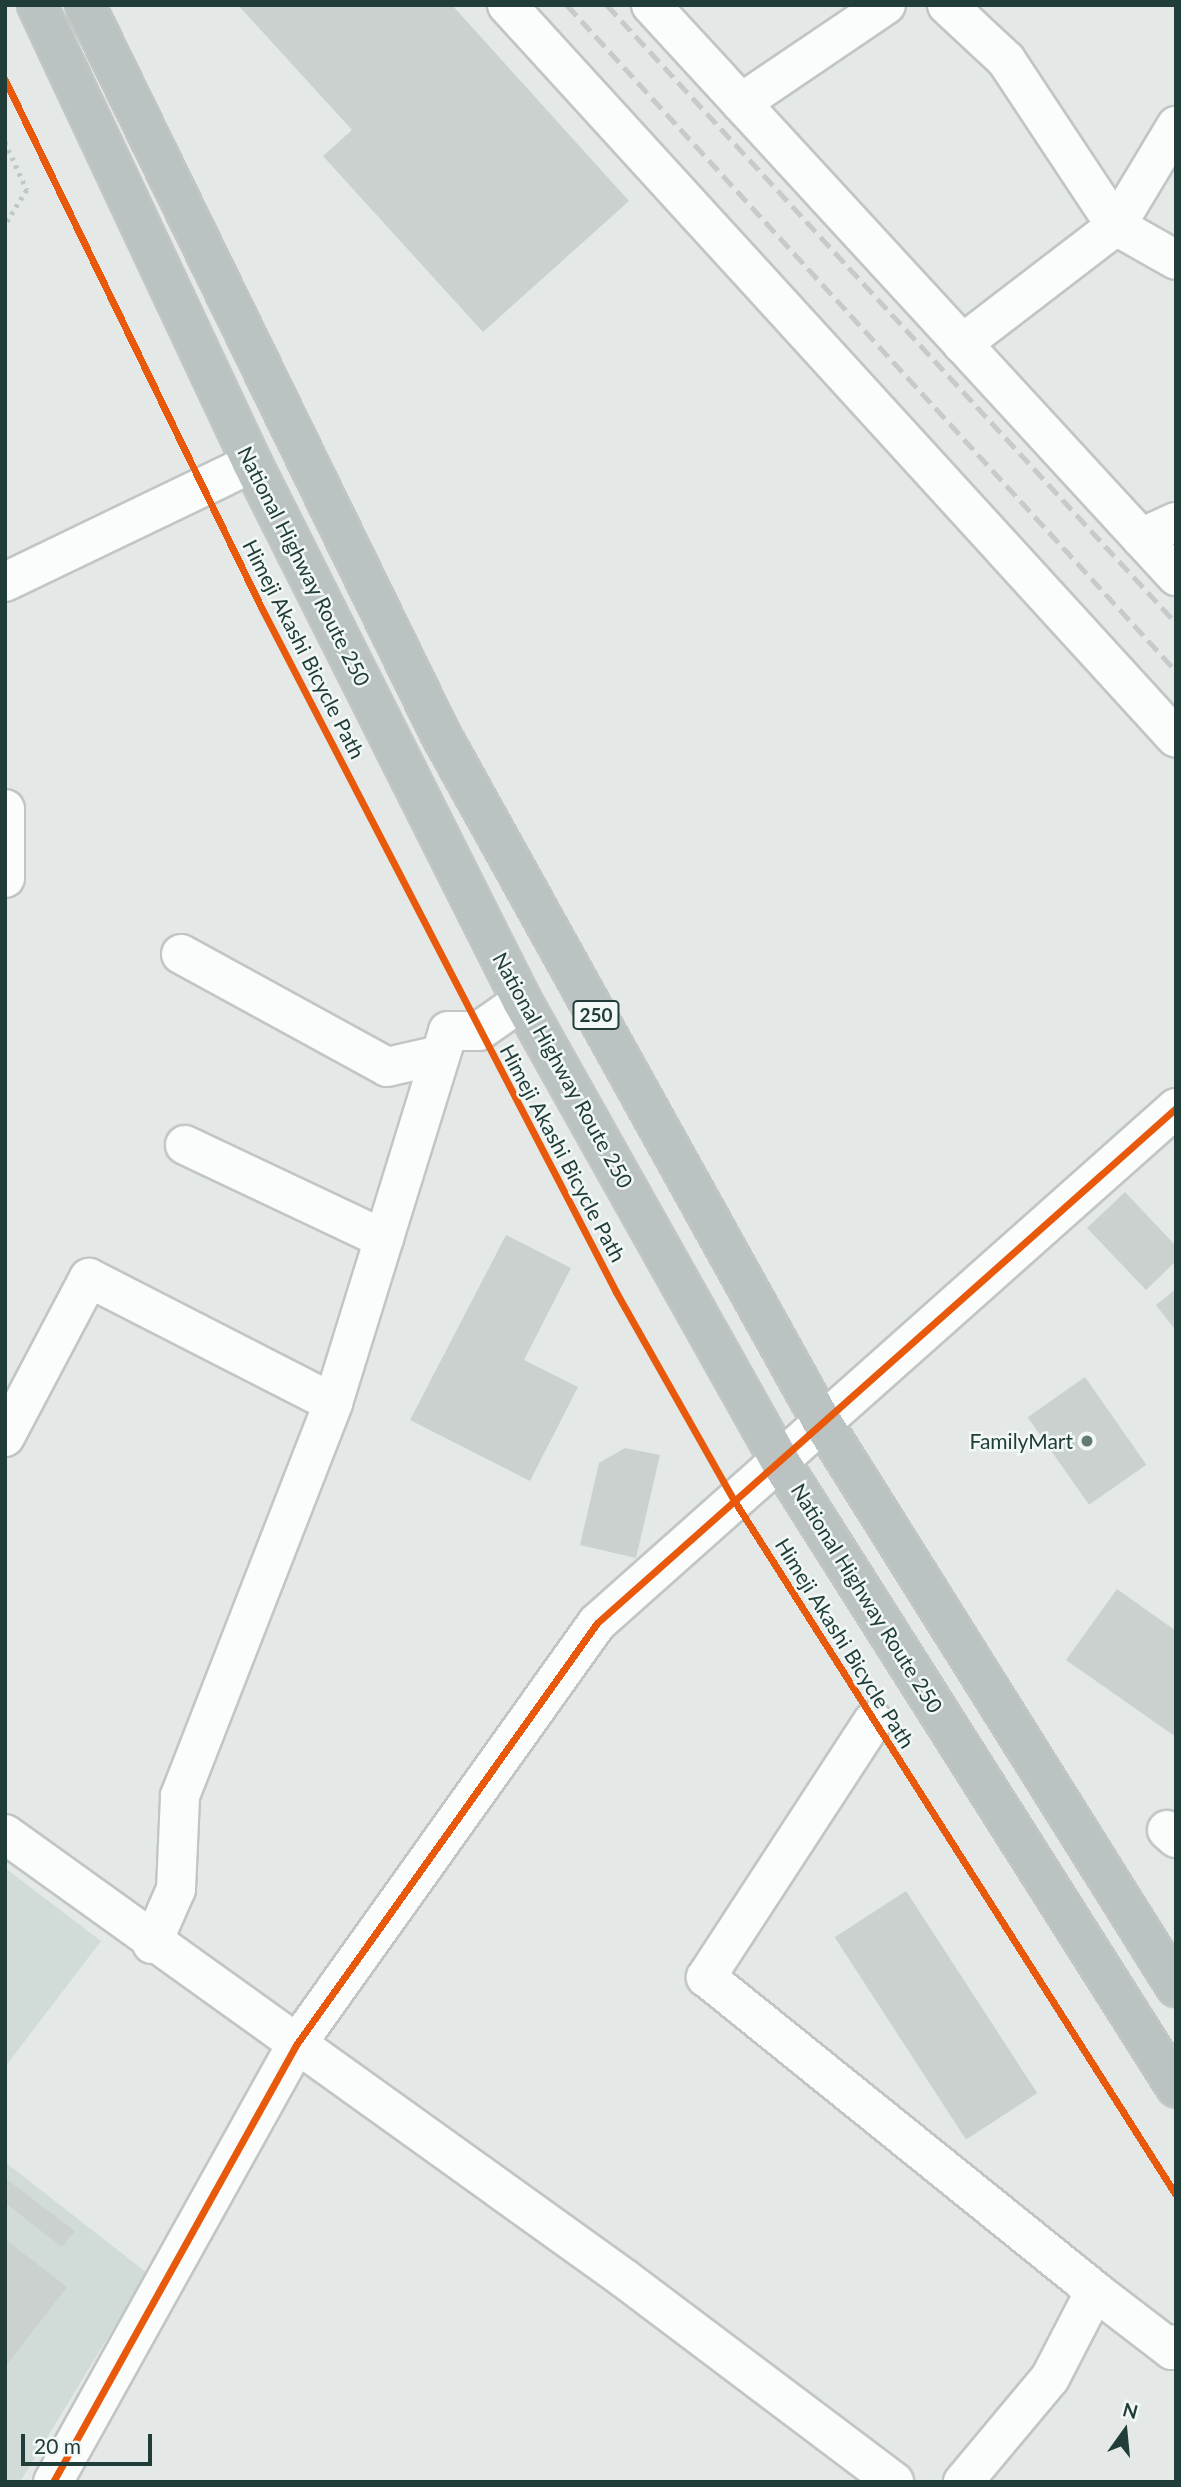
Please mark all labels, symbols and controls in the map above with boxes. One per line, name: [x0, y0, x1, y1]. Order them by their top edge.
street label: National Highway Route 250: [232, 442, 376, 690]
street label: Himeji Akashi Bicycle Path: [238, 535, 370, 763]
street label: National Highway Route 250: [487, 947, 639, 1193]
road number: 250: [572, 1000, 620, 1030]
street label: Himeji Akashi Bicycle Path: [495, 1040, 631, 1266]
place label: FamilyMart: [970, 1428, 1073, 1454]
marker: FamilyMart: [1079, 1433, 1095, 1449]
street label: National Highway Route 250: [786, 1478, 948, 1718]
street label: Himeji Akashi Bicycle Path: [770, 1533, 920, 1753]
north arrow: [1090, 2396, 1160, 2466]
text: N: [1121, 2397, 1141, 2423]
scale bar: [24, 2420, 156, 2464]
text: 20 m: [34, 2433, 81, 2458]

